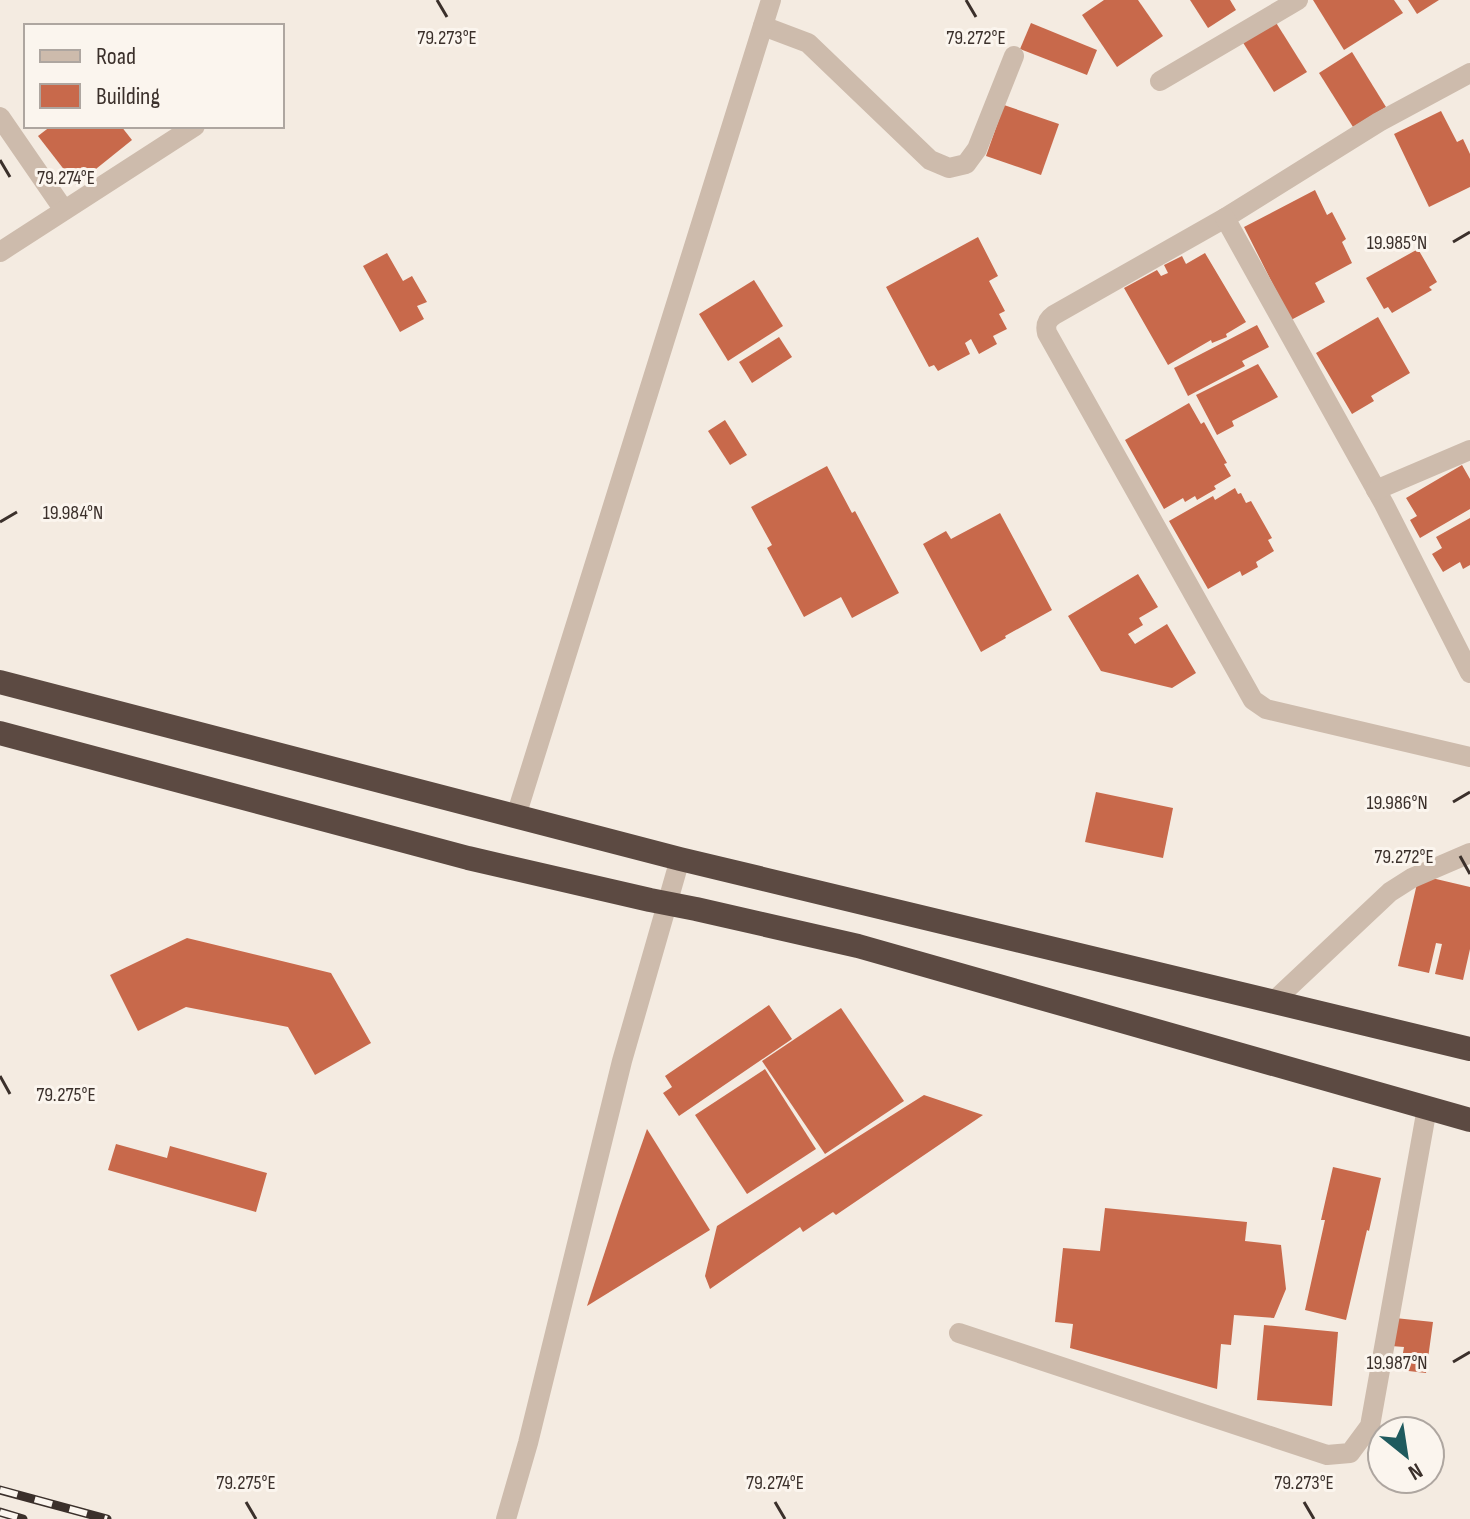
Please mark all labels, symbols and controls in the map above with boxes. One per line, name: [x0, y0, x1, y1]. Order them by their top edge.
legend: [24, 24, 284, 128]
text: 79.273°E: [417, 26, 477, 50]
text: 79.272°E: [946, 26, 1006, 50]
text: Road: [96, 42, 136, 71]
text: Building: [96, 82, 160, 111]
text: 79.274°E: [37, 166, 95, 190]
text: 19.985°N: [1367, 231, 1427, 255]
text: 19.984°N: [43, 501, 103, 525]
text: 19.986°N: [1366, 791, 1428, 815]
text: 79.272°E: [1374, 845, 1434, 869]
text: 79.275°E: [36, 1083, 96, 1107]
text: 19.987°N: [1366, 1351, 1428, 1375]
north arrow: [1366, 1415, 1446, 1495]
text: N: [1403, 1456, 1427, 1486]
text: 79.275°E: [216, 1471, 276, 1495]
text: 79.274°E: [746, 1471, 804, 1495]
text: 79.273°E: [1274, 1471, 1334, 1495]

